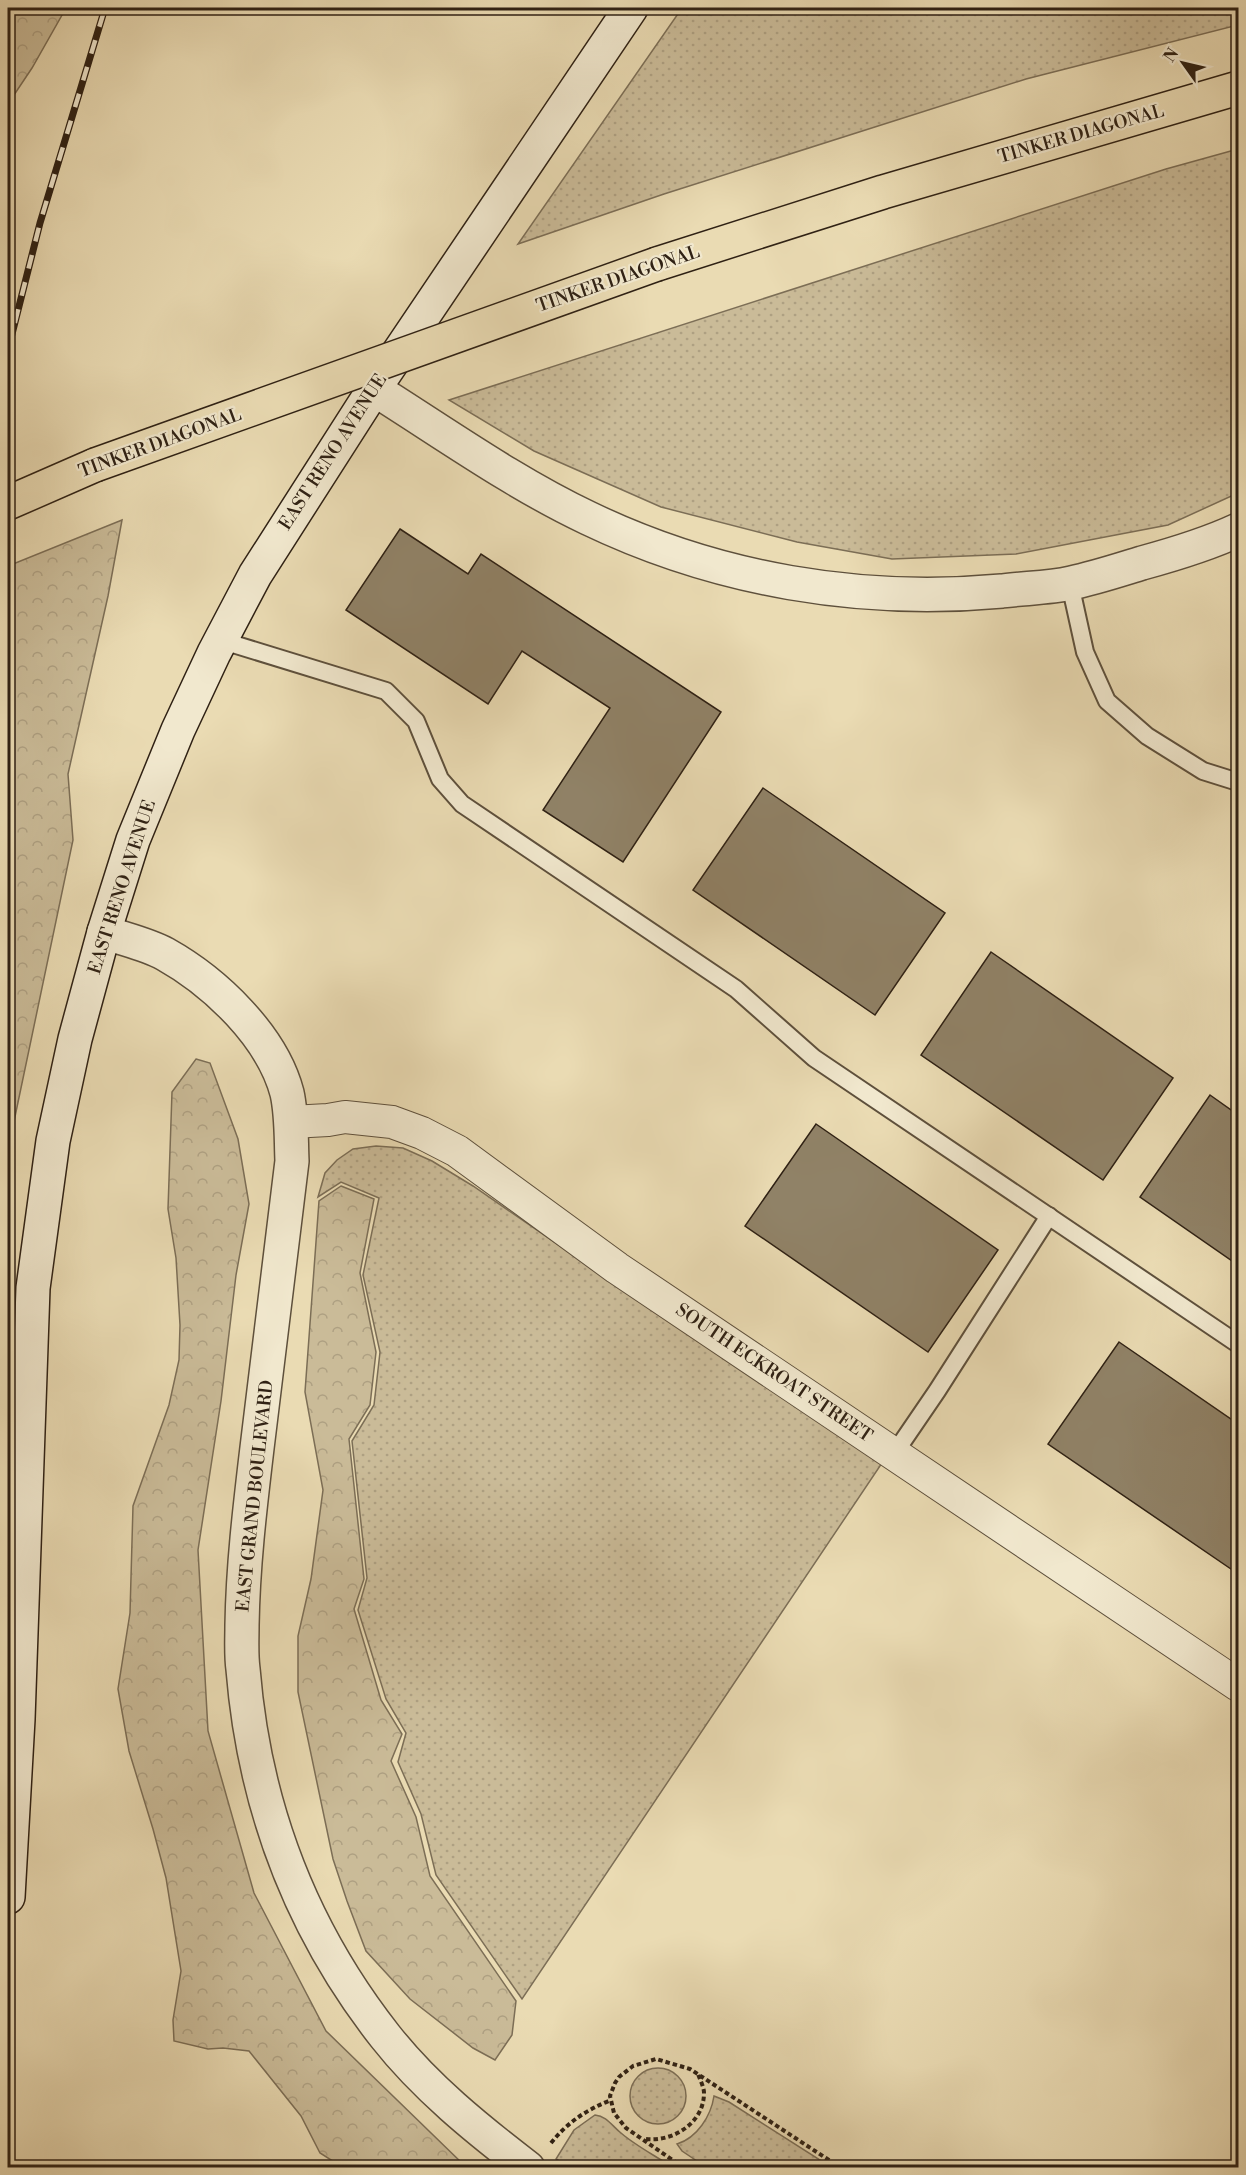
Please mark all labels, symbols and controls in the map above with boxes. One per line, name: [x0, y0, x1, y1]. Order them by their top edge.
north arrow: [1153, 33, 1213, 93]
text: N: [1160, 44, 1183, 66]
street label: TINKER DIAGONAL: [995, 99, 1167, 169]
street label: TINKER DIAGONAL: [533, 240, 703, 318]
street label: EAST RENO AVENUE: [274, 370, 392, 534]
street label: TINKER DIAGONAL: [76, 403, 245, 483]
street label: EAST RENO AVENUE: [83, 797, 161, 977]
street label: SOUTH ECKROAT STREET: [671, 1298, 877, 1448]
street label: EAST GRAND BOULEVARD: [231, 1379, 279, 1613]

